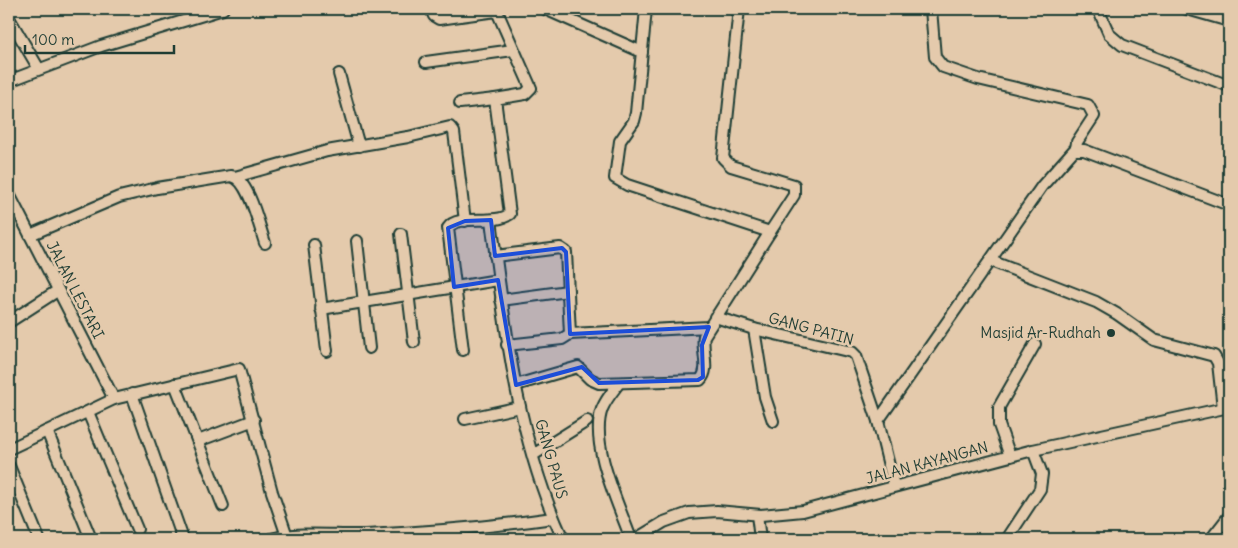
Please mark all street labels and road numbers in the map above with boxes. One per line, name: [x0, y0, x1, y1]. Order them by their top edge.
street label: JALAN LESTARI: [43, 238, 108, 342]
street label: GANG PATIN: [766, 308, 856, 349]
street label: GANG PAUS: [531, 417, 572, 501]
street label: JALAN KAYANGAN: [864, 437, 990, 488]

